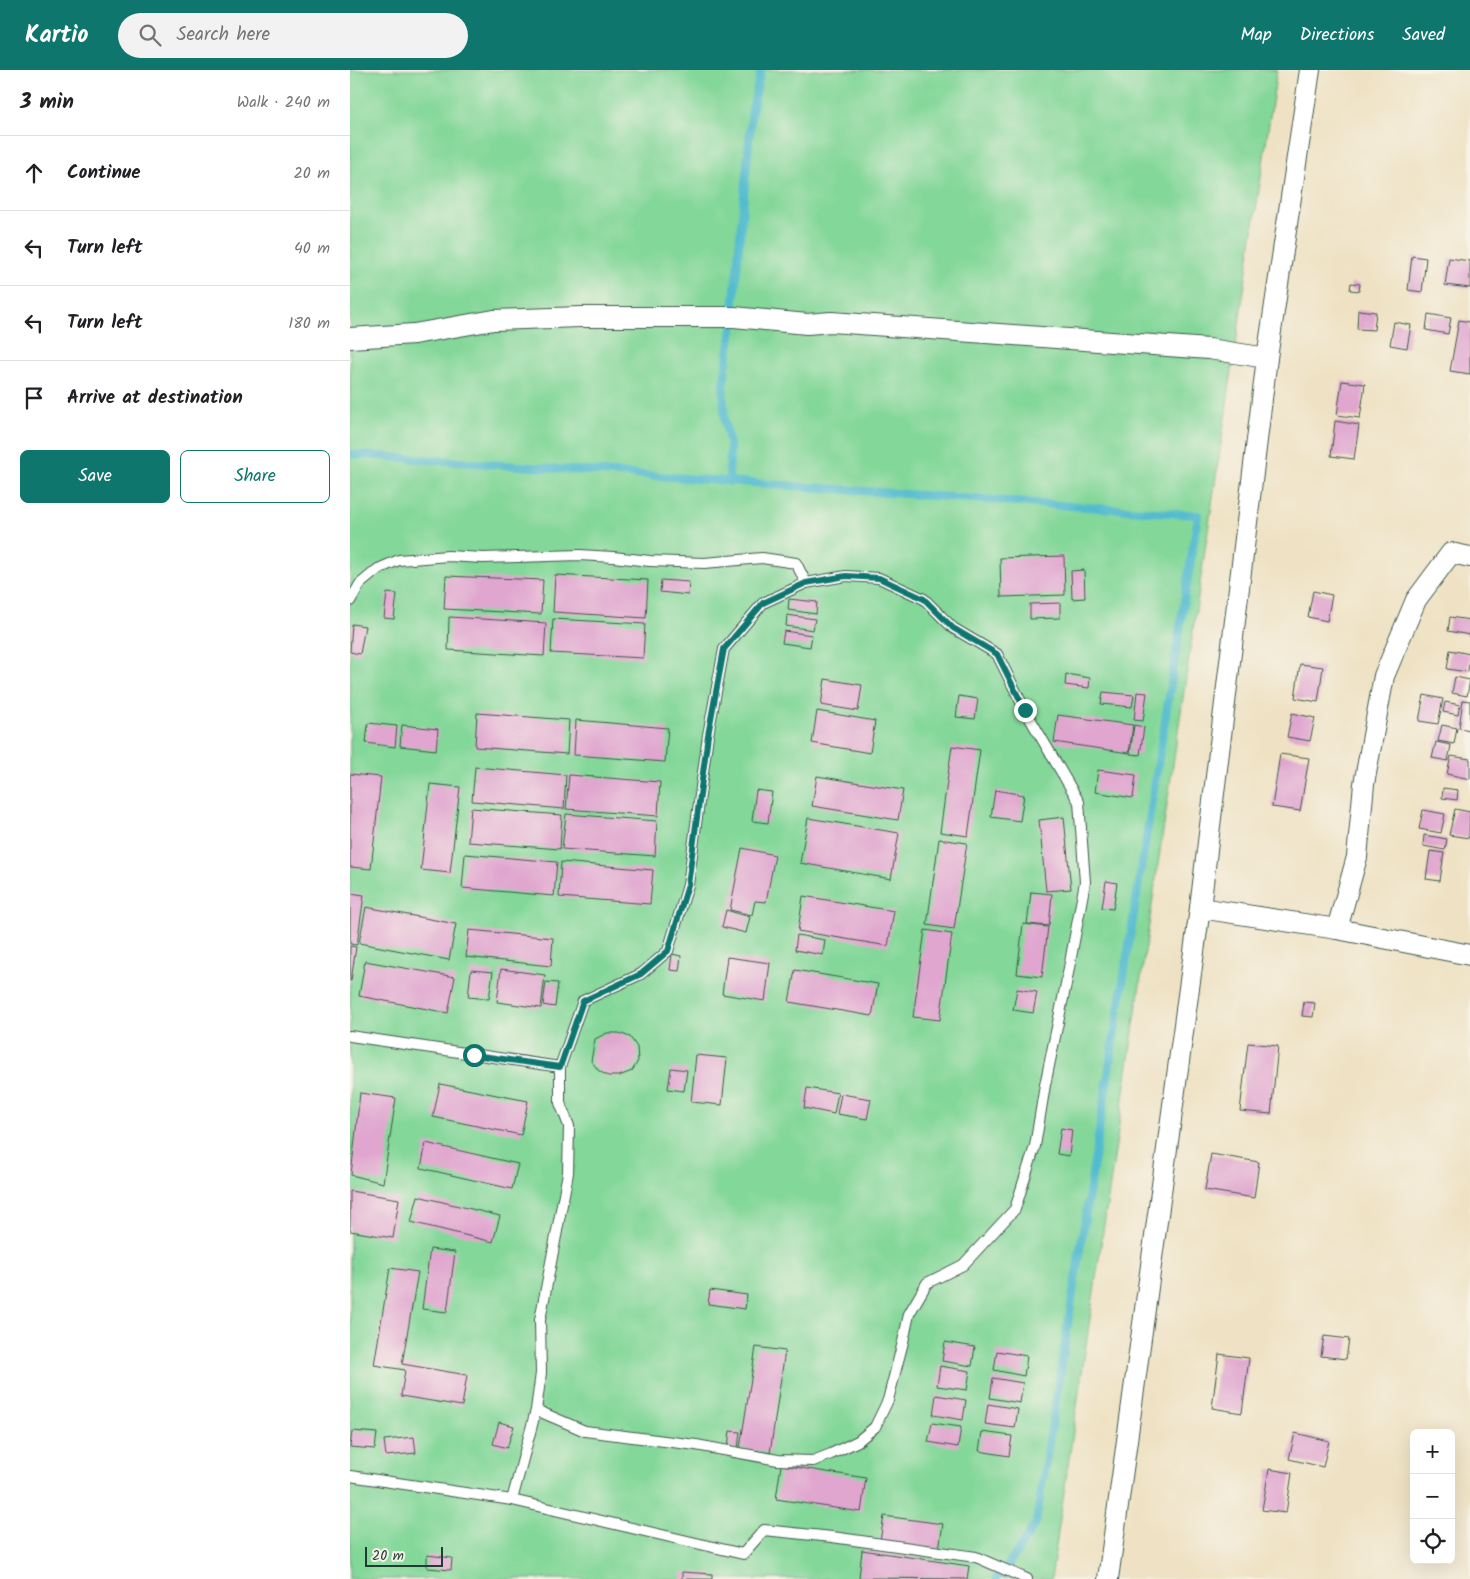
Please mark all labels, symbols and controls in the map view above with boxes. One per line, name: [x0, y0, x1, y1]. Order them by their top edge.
search box: [118, 13, 468, 58]
text: Kartio: [25, 16, 88, 55]
text: Search here: [176, 20, 270, 50]
icon: search: [136, 21, 164, 49]
text: Map: [1240, 21, 1272, 50]
text: Directions: [1300, 21, 1374, 50]
text: Saved: [1402, 21, 1445, 50]
text: 3 min: [20, 86, 74, 119]
text: Walk · 240 m: [237, 90, 330, 115]
text: Continue: [67, 158, 140, 188]
icon: ahead: [20, 159, 48, 187]
text: 20 m: [294, 161, 330, 186]
text: Turn left: [67, 233, 142, 263]
icon: left: [20, 234, 48, 262]
text: 40 m: [294, 236, 330, 261]
text: Turn left: [67, 308, 142, 338]
icon: left: [20, 309, 48, 337]
text: 180 m: [288, 311, 330, 336]
text: Arrive at destination: [67, 383, 243, 413]
icon: arrive: [20, 384, 48, 412]
button: Save: [20, 450, 170, 503]
button: Share: [180, 450, 330, 503]
route end: [1014, 699, 1037, 722]
route start: [463, 1044, 486, 1067]
map controls: [1410, 1429, 1455, 1564]
button: +: [1410, 1429, 1455, 1474]
button: −: [1410, 1474, 1455, 1519]
button: locate: [1410, 1519, 1455, 1564]
scale bar: [365, 1544, 442, 1567]
text: 20 m: [372, 1545, 404, 1567]

